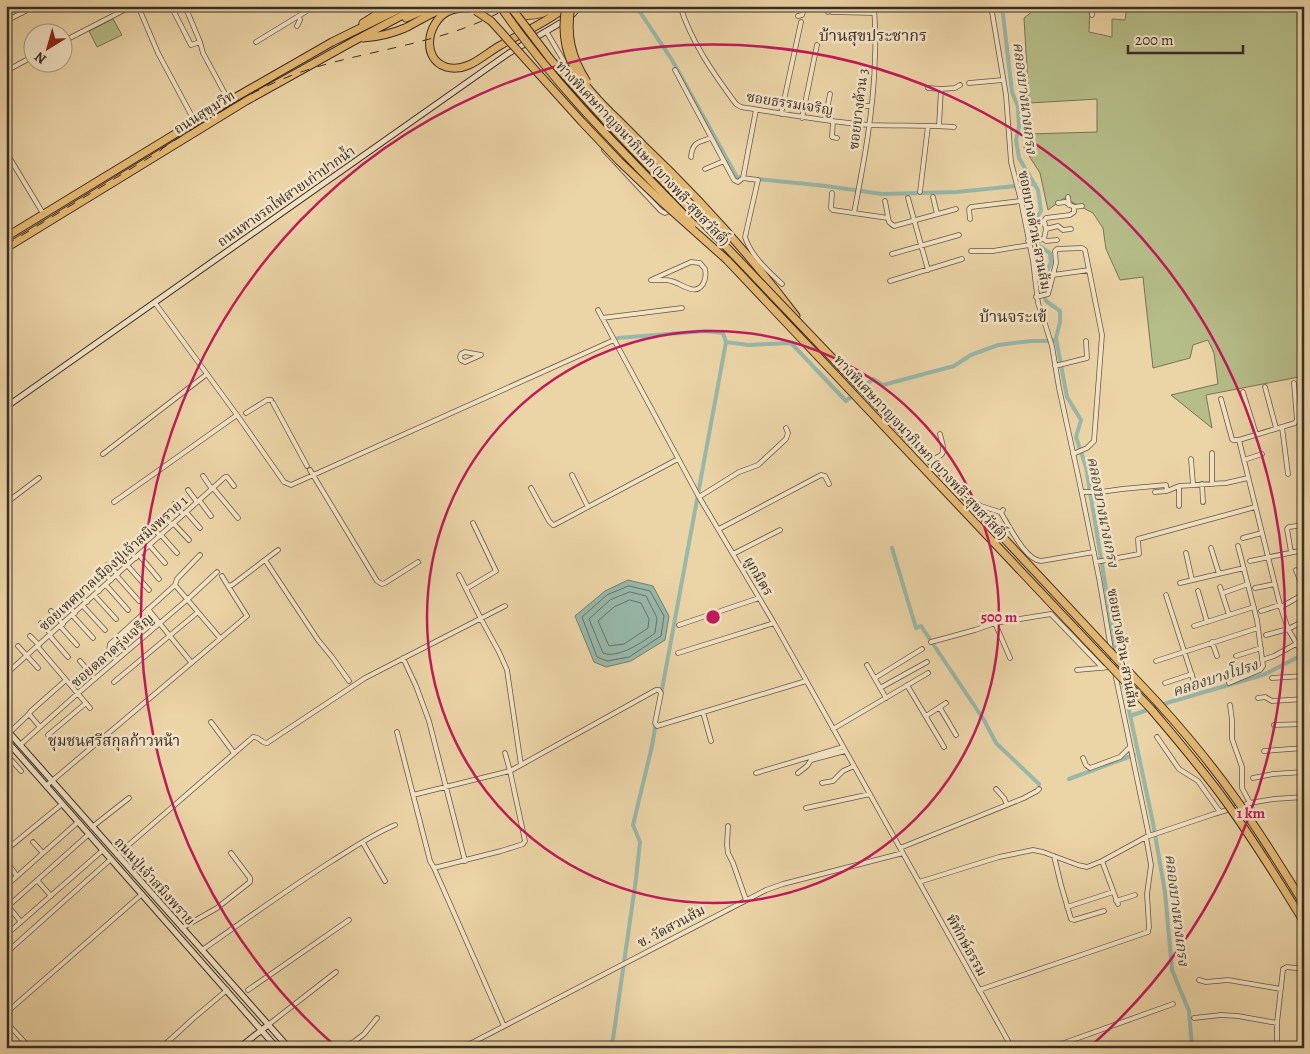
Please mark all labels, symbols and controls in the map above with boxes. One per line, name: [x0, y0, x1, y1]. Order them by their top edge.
north arrow: [22, 22, 72, 72]
scale bar: [1128, 22, 1242, 54]
district label: บ้านสุขประชากร: [819, 25, 927, 47]
text: 200 m: [1135, 30, 1174, 50]
water label: คลองบางนางเกรง: [1008, 41, 1042, 155]
text: N: [31, 47, 50, 69]
street label: ทางพิเศษกาญจนาภิเษก (บางพลี-สุขสวัสดิ์): [552, 56, 734, 250]
street label: ซอยบางด้วน 3: [844, 67, 873, 151]
street label: ถนนสุขุมวิท: [170, 86, 239, 139]
street label: ซอยธรรมเจริญ: [745, 87, 835, 120]
street label: ถนนทางรถไฟสายเก่าปากน้ำ: [213, 141, 359, 251]
street label: ซอยบางด้วน-สวนส้ม: [1014, 169, 1055, 291]
district label: บ้านจระเข้: [979, 306, 1047, 328]
street label: ทางพิเศษกาญจนาภิเษก (บางพลี-สุขสวัสดิ์): [830, 350, 1012, 544]
water label: คลองบางนางเกรง: [1082, 455, 1124, 570]
street label: ซอยเทศบาลเมืองปู่เจ้าสมิงพราย 1: [35, 491, 192, 635]
street label: ผูกมิตร: [740, 553, 778, 600]
street label: ซอยบางด้วน-สวนส้ม: [1103, 587, 1142, 709]
text: 500 m: [981, 607, 1018, 627]
centre of rings: [704, 608, 722, 626]
street label: ซอยตลาดรุ่งเจริญ: [67, 609, 158, 692]
water label: คลองบางโปรง: [1169, 654, 1261, 701]
district label: ชุมชนศรีสกุลก้าวหน้า: [48, 731, 180, 752]
text: 1 km: [1237, 803, 1266, 823]
street label: ถนนปู่เจ้าสมิงพราย: [110, 833, 199, 930]
water label: คลองบางนางเกรง: [1160, 853, 1194, 967]
street label: ซ. วัดสวนส้ม: [634, 901, 708, 952]
street label: พิทักษ์ธรรม: [942, 911, 991, 980]

